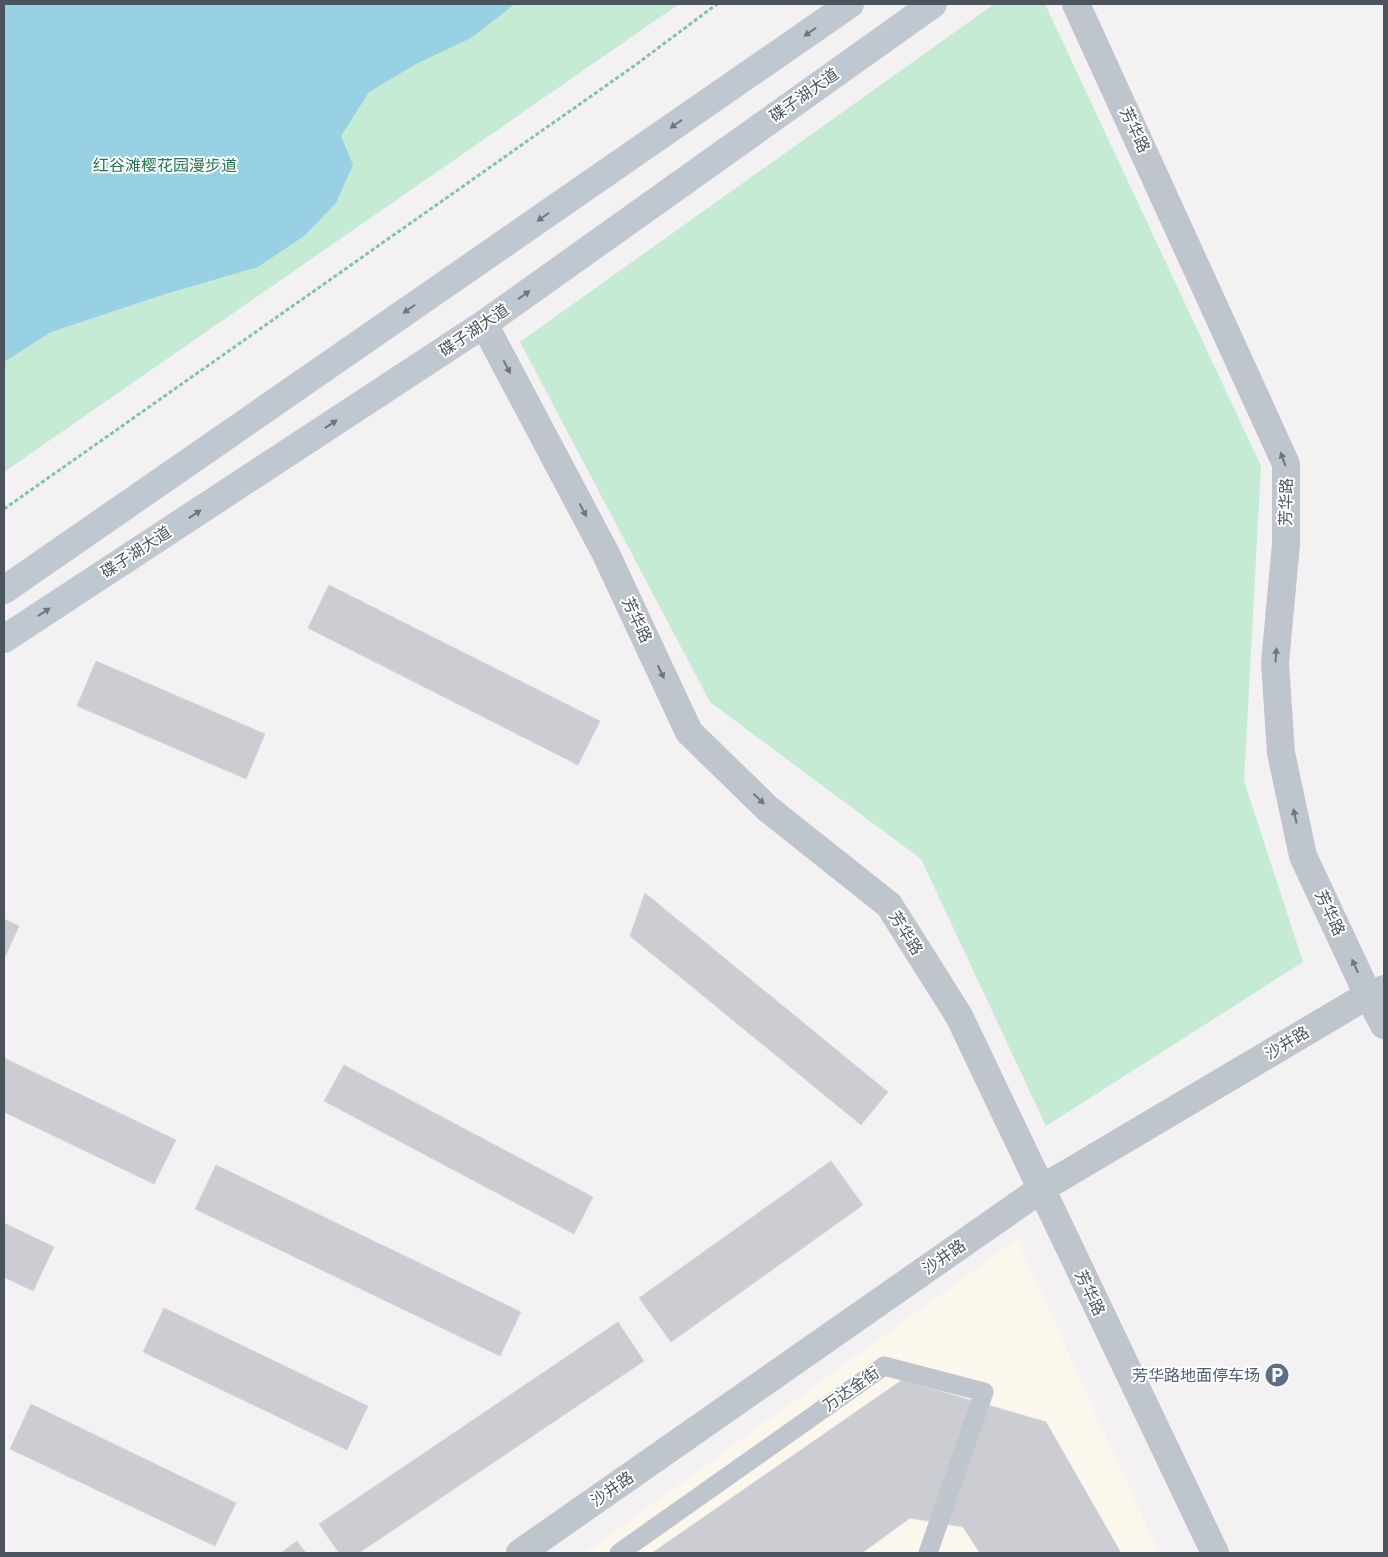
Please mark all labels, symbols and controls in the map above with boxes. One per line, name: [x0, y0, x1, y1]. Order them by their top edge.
one-way arrow: [803, 27, 816, 37]
street label: 碟子湖大道: [766, 64, 842, 126]
street label: 芳华路: [1116, 104, 1154, 156]
one-way arrow: [669, 119, 683, 129]
park label: 红谷滩樱花园漫步道: [93, 156, 237, 175]
one-way arrow: [536, 212, 549, 222]
one-way arrow: [517, 290, 531, 300]
street label: 碟子湖大道: [436, 300, 512, 360]
one-way arrow: [402, 304, 416, 314]
one-way arrow: [503, 360, 511, 374]
one-way arrow: [324, 420, 337, 429]
one-way arrow: [1279, 451, 1287, 466]
street label: 芳华路: [1276, 478, 1296, 526]
one-way arrow: [579, 503, 587, 518]
one-way arrow: [188, 509, 202, 518]
street label: 碟子湖大道: [97, 522, 175, 582]
street label: 芳华路: [618, 594, 656, 646]
one-way arrow: [38, 608, 51, 617]
one-way arrow: [1272, 647, 1280, 663]
one-way arrow: [658, 665, 666, 679]
one-way arrow: [752, 793, 764, 805]
one-way arrow: [1290, 808, 1298, 824]
street label: 芳华路: [1311, 887, 1349, 939]
street label: 芳华路: [885, 908, 927, 958]
one-way arrow: [1350, 959, 1358, 973]
street label: 沙井路: [1262, 1022, 1312, 1064]
street label: 沙井路: [919, 1235, 969, 1279]
street label: 芳华路: [1071, 1267, 1109, 1319]
parking icon: 芳华路地面停车场: [1264, 1362, 1290, 1388]
street label: 万达金街: [819, 1363, 883, 1415]
place label: 芳华路地面停车场: [1132, 1366, 1260, 1385]
street label: 沙井路: [587, 1467, 637, 1511]

